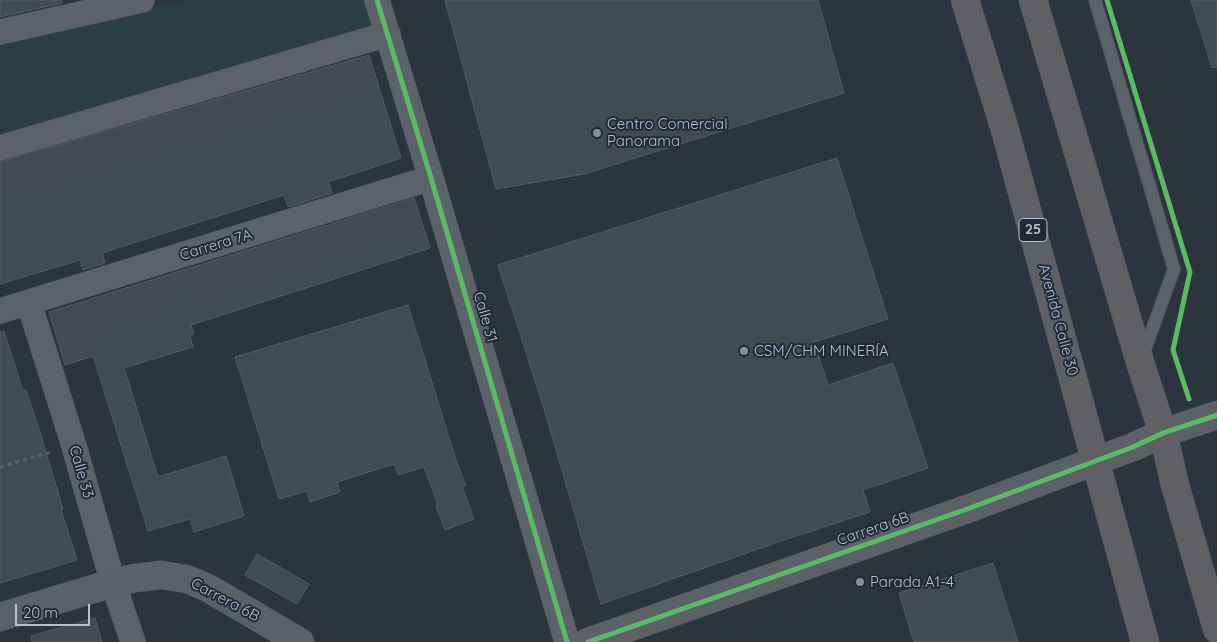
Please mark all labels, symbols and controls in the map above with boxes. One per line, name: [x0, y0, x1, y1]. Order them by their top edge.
place label: Centro Comercial Panorama: [607, 115, 728, 150]
marker: Centro Comercial Panorama: [591, 127, 603, 139]
road number: 25: [1019, 218, 1047, 242]
street label: Carrera 7A: [178, 225, 254, 265]
street label: Avenida Calle 30: [1034, 262, 1082, 378]
street label: Calle 31: [469, 290, 501, 344]
place label: CSM/CHM MINERÍA: [754, 342, 889, 360]
marker: CSM/CHM MINERÍA: [738, 345, 750, 357]
street label: Calle 33: [65, 444, 97, 500]
street label: Carrera 6B: [835, 508, 911, 550]
place label: Parada A1-4: [870, 573, 954, 591]
street label: Carrera 6B: [188, 574, 262, 626]
marker: Parada A1-4: [854, 576, 866, 588]
scale bar: [18, 594, 92, 626]
text: 20 m: [23, 603, 58, 622]

